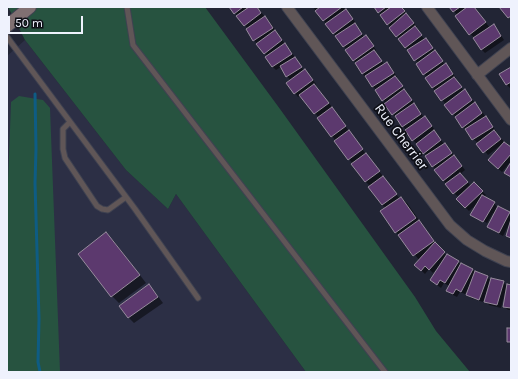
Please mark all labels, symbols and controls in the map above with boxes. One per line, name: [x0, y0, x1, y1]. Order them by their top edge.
scale bar: [10, 8, 85, 34]
text: 50 m: [15, 16, 43, 30]
street label: Rue Cherrier: [371, 101, 431, 173]

